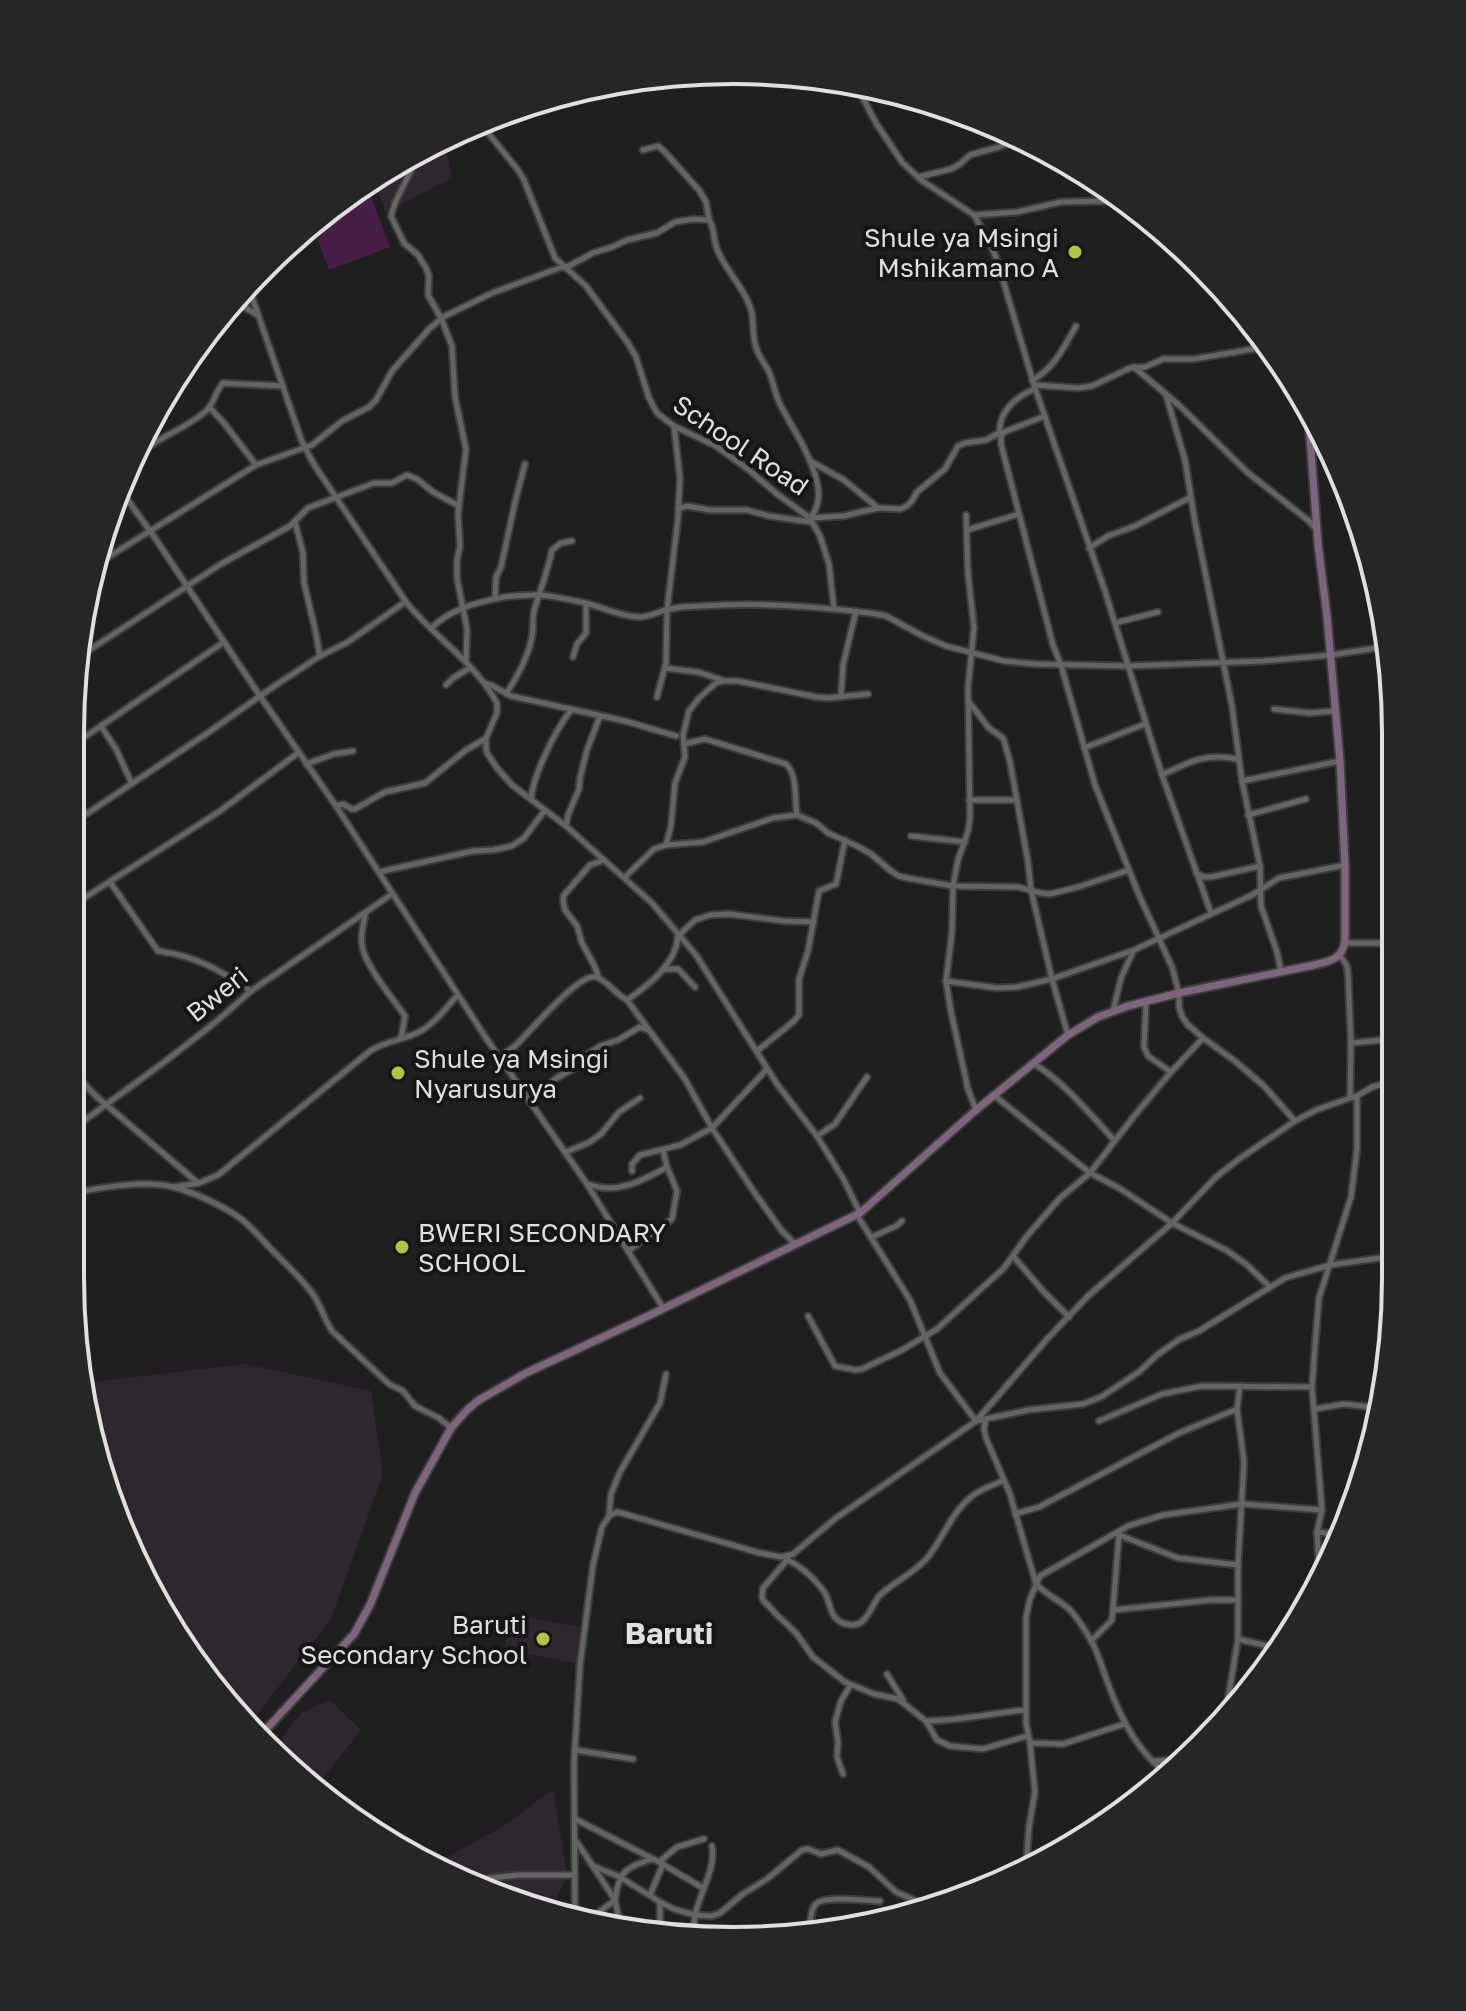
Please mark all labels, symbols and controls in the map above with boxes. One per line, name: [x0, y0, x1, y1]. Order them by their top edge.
place label: Shule ya Msingi Mshikamano A: [864, 222, 1059, 283]
marker: Shule ya Msingi Mshikamano A: [1066, 243, 1084, 261]
street label: School Road: [667, 388, 815, 502]
street label: Bweri: [180, 960, 254, 1028]
place label: Shule ya Msingi Nyarusurya: [414, 1043, 609, 1104]
marker: Shule ya Msingi Nyarusurya: [389, 1064, 407, 1082]
place label: BWERI SECONDARY SCHOOL: [418, 1217, 666, 1278]
marker: BWERI SECONDARY SCHOOL: [393, 1238, 411, 1256]
place label: Baruti Secondary School: [301, 1609, 527, 1670]
district label: Baruti: [625, 1615, 713, 1651]
marker: Baruti Secondary School: [534, 1630, 552, 1648]

